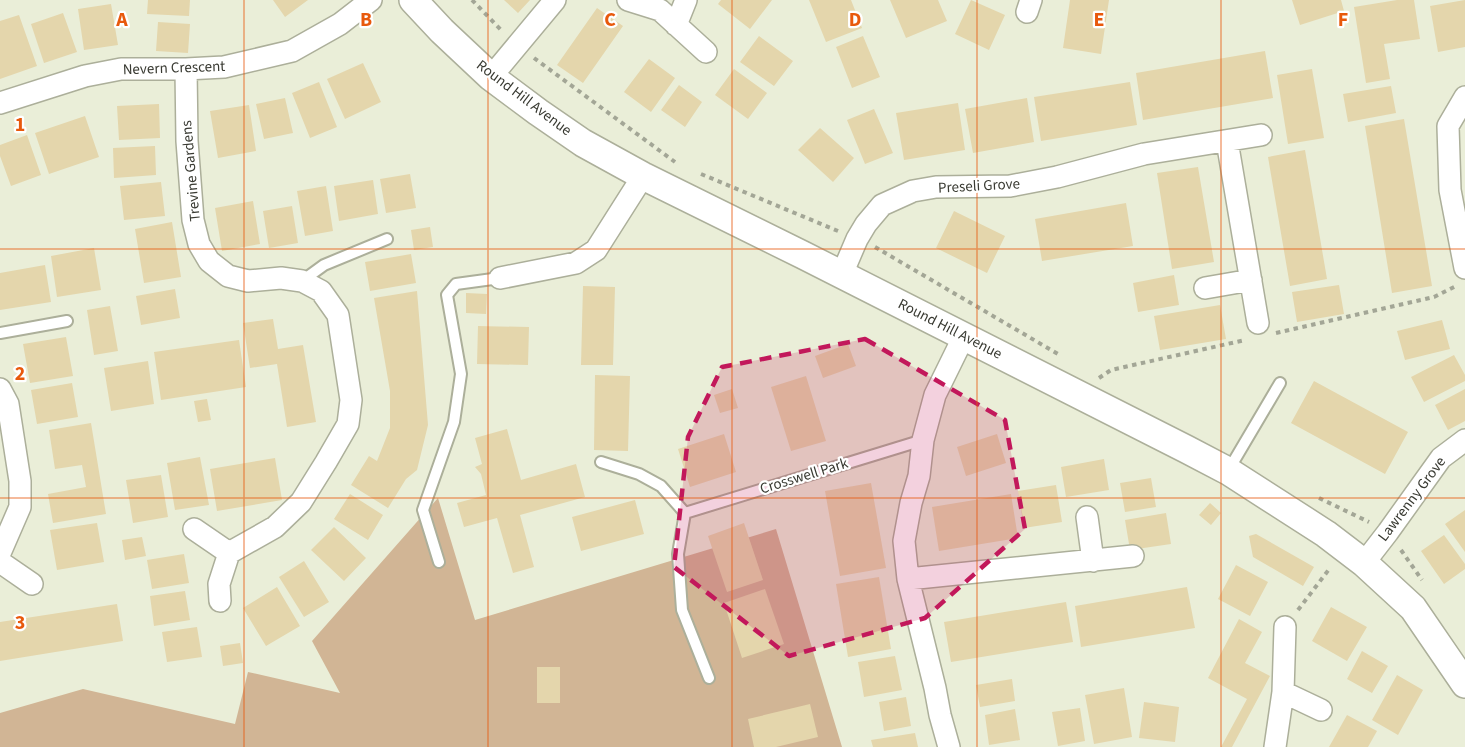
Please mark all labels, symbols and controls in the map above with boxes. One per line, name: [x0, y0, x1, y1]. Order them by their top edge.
text: A: [115, 6, 128, 34]
text: B: [360, 6, 372, 34]
text: C: [604, 6, 616, 34]
text: D: [849, 6, 861, 34]
text: E: [1094, 6, 1104, 34]
text: F: [1338, 6, 1348, 34]
street label: Round Hill Avenue: [472, 55, 576, 141]
street label: Nevern Crescent: [122, 56, 226, 80]
text: 1: [15, 111, 25, 139]
street label: Trevine Gardens: [176, 120, 206, 222]
street label: Preseli Grove: [937, 173, 1021, 199]
street label: Round Hill Avenue: [894, 294, 1006, 364]
text: 2: [15, 360, 25, 388]
street label: Crosswell Park: [757, 452, 851, 499]
street label: Lawrenny Grove: [1373, 452, 1451, 546]
text: 3: [15, 609, 25, 637]

